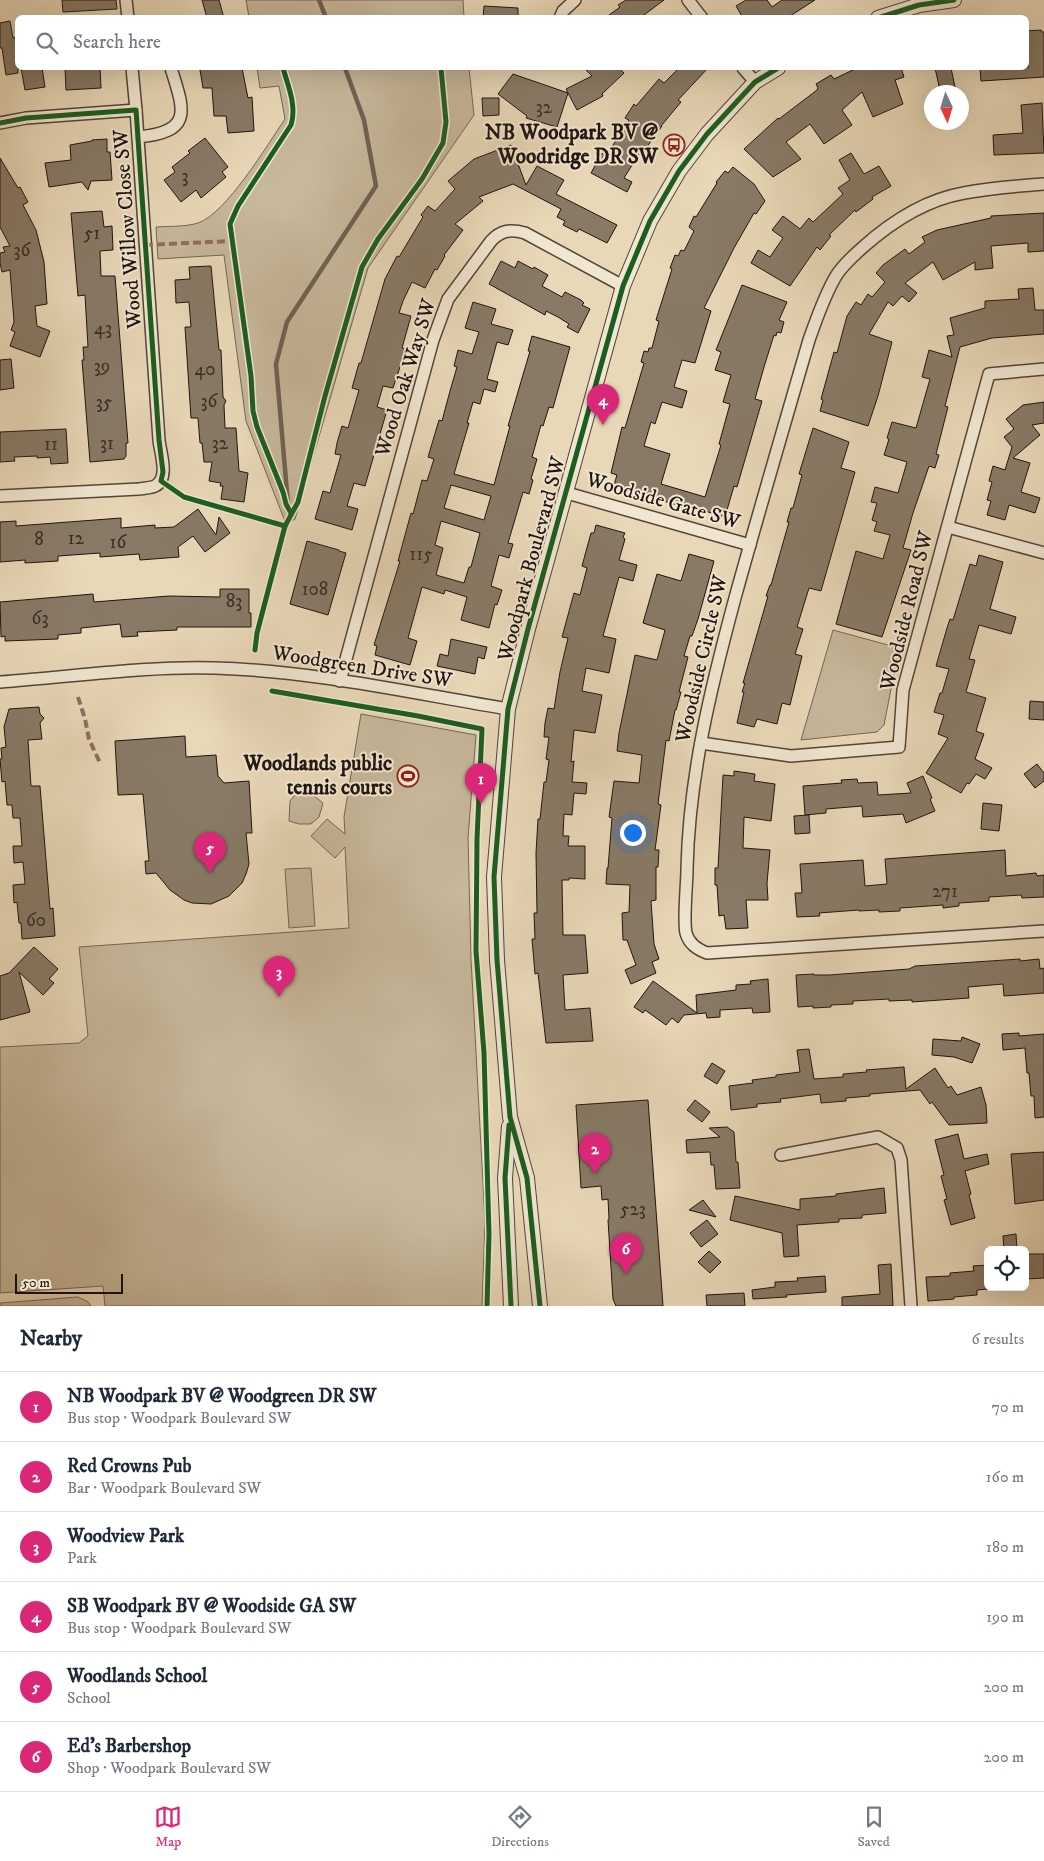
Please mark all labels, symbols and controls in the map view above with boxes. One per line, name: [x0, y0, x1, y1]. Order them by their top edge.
search box: [15, 15, 1029, 70]
icon: search: [33, 29, 61, 57]
text: Search here: [73, 31, 161, 54]
north arrow: [924, 85, 969, 130]
house number: 32: [536, 96, 553, 119]
place label: NB Woodpark BV @ Woodridge DR SW: [485, 120, 659, 170]
street label: Wood Willow Close SW: [108, 128, 148, 331]
bus stop icon: NB Woodpark BV @ Woodridge DR SW: [662, 133, 686, 157]
house number: 3: [181, 165, 189, 188]
house number: 51: [84, 222, 100, 245]
house number: 36: [14, 239, 32, 262]
street label: Wood Oak Way SW: [369, 295, 443, 461]
house number: 43: [94, 317, 112, 340]
house number: 39: [94, 355, 110, 378]
house number: 40: [194, 358, 216, 381]
pin: 4: [587, 384, 619, 425]
house number: 36: [201, 390, 219, 413]
house number: 35: [96, 391, 113, 414]
house number: 31: [100, 432, 114, 455]
house number: 32: [212, 432, 229, 455]
house number: 11: [44, 433, 58, 456]
street label: Woodpark Boulevard SW: [492, 453, 572, 665]
street label: Woodside Gate SW: [582, 466, 744, 536]
house number: 12: [68, 527, 85, 550]
house number: 8: [34, 528, 44, 551]
street label: Woodside Road SW: [874, 528, 940, 694]
house number: 16: [110, 531, 128, 554]
house number: 115: [409, 543, 433, 566]
street label: Woodside Circle SW: [670, 572, 734, 746]
house number: 108: [302, 578, 328, 601]
house number: 83: [226, 590, 242, 613]
house number: 63: [32, 607, 48, 630]
street label: Woodgreen Drive SW: [269, 640, 454, 694]
place label: Woodlands public tennis courts: [243, 751, 392, 801]
pin: 1: [465, 763, 497, 804]
sports icon: Woodlands public tennis courts: [396, 764, 420, 788]
your location: [620, 820, 646, 846]
pin: 5: [194, 832, 226, 873]
house number: 271: [932, 880, 958, 903]
house number: 60: [26, 909, 46, 932]
pin: 3: [263, 956, 295, 997]
pin: 2: [579, 1133, 611, 1174]
house number: 523: [620, 1198, 646, 1221]
pin: 6: [610, 1233, 642, 1274]
map controls: [984, 1246, 1029, 1291]
button: locate: [984, 1246, 1029, 1291]
scale bar: [15, 1271, 122, 1294]
text: 50 m: [22, 1274, 50, 1292]
text: Nearby: [20, 1326, 82, 1352]
text: 6 results: [971, 1329, 1024, 1349]
text: NB Woodpark BV @ Woodgreen DR SW: [67, 1385, 376, 1408]
text: 1: [33, 1397, 39, 1417]
text: 70 m: [992, 1397, 1024, 1417]
text: Bus stop · Woodpark Boulevard SW: [67, 1408, 291, 1428]
text: Red Crowns Pub: [67, 1455, 191, 1478]
text: 2: [32, 1467, 40, 1487]
text: 160 m: [986, 1467, 1024, 1487]
text: Bar · Woodpark Boulevard SW: [67, 1478, 261, 1498]
text: Woodview Park: [67, 1525, 184, 1548]
text: 3: [33, 1537, 39, 1557]
text: 180 m: [986, 1537, 1024, 1557]
text: Park: [67, 1548, 97, 1568]
text: SB Woodpark BV @ Woodside GA SW: [67, 1595, 356, 1618]
text: 4: [31, 1607, 41, 1627]
text: 190 m: [986, 1607, 1024, 1627]
text: Bus stop · Woodpark Boulevard SW: [67, 1618, 291, 1638]
text: Woodlands School: [67, 1665, 207, 1688]
text: 5: [32, 1677, 40, 1697]
text: 200 m: [983, 1677, 1024, 1697]
text: School: [67, 1688, 111, 1708]
text: Ed's Barbershop: [67, 1735, 191, 1758]
text: 6: [32, 1747, 40, 1767]
text: 200 m: [983, 1747, 1024, 1767]
text: Shop · Woodpark Boulevard SW: [67, 1758, 271, 1778]
tab: Map: [154, 1803, 182, 1851]
tab: Directions: [491, 1803, 549, 1851]
tab: Saved: [858, 1803, 890, 1851]

